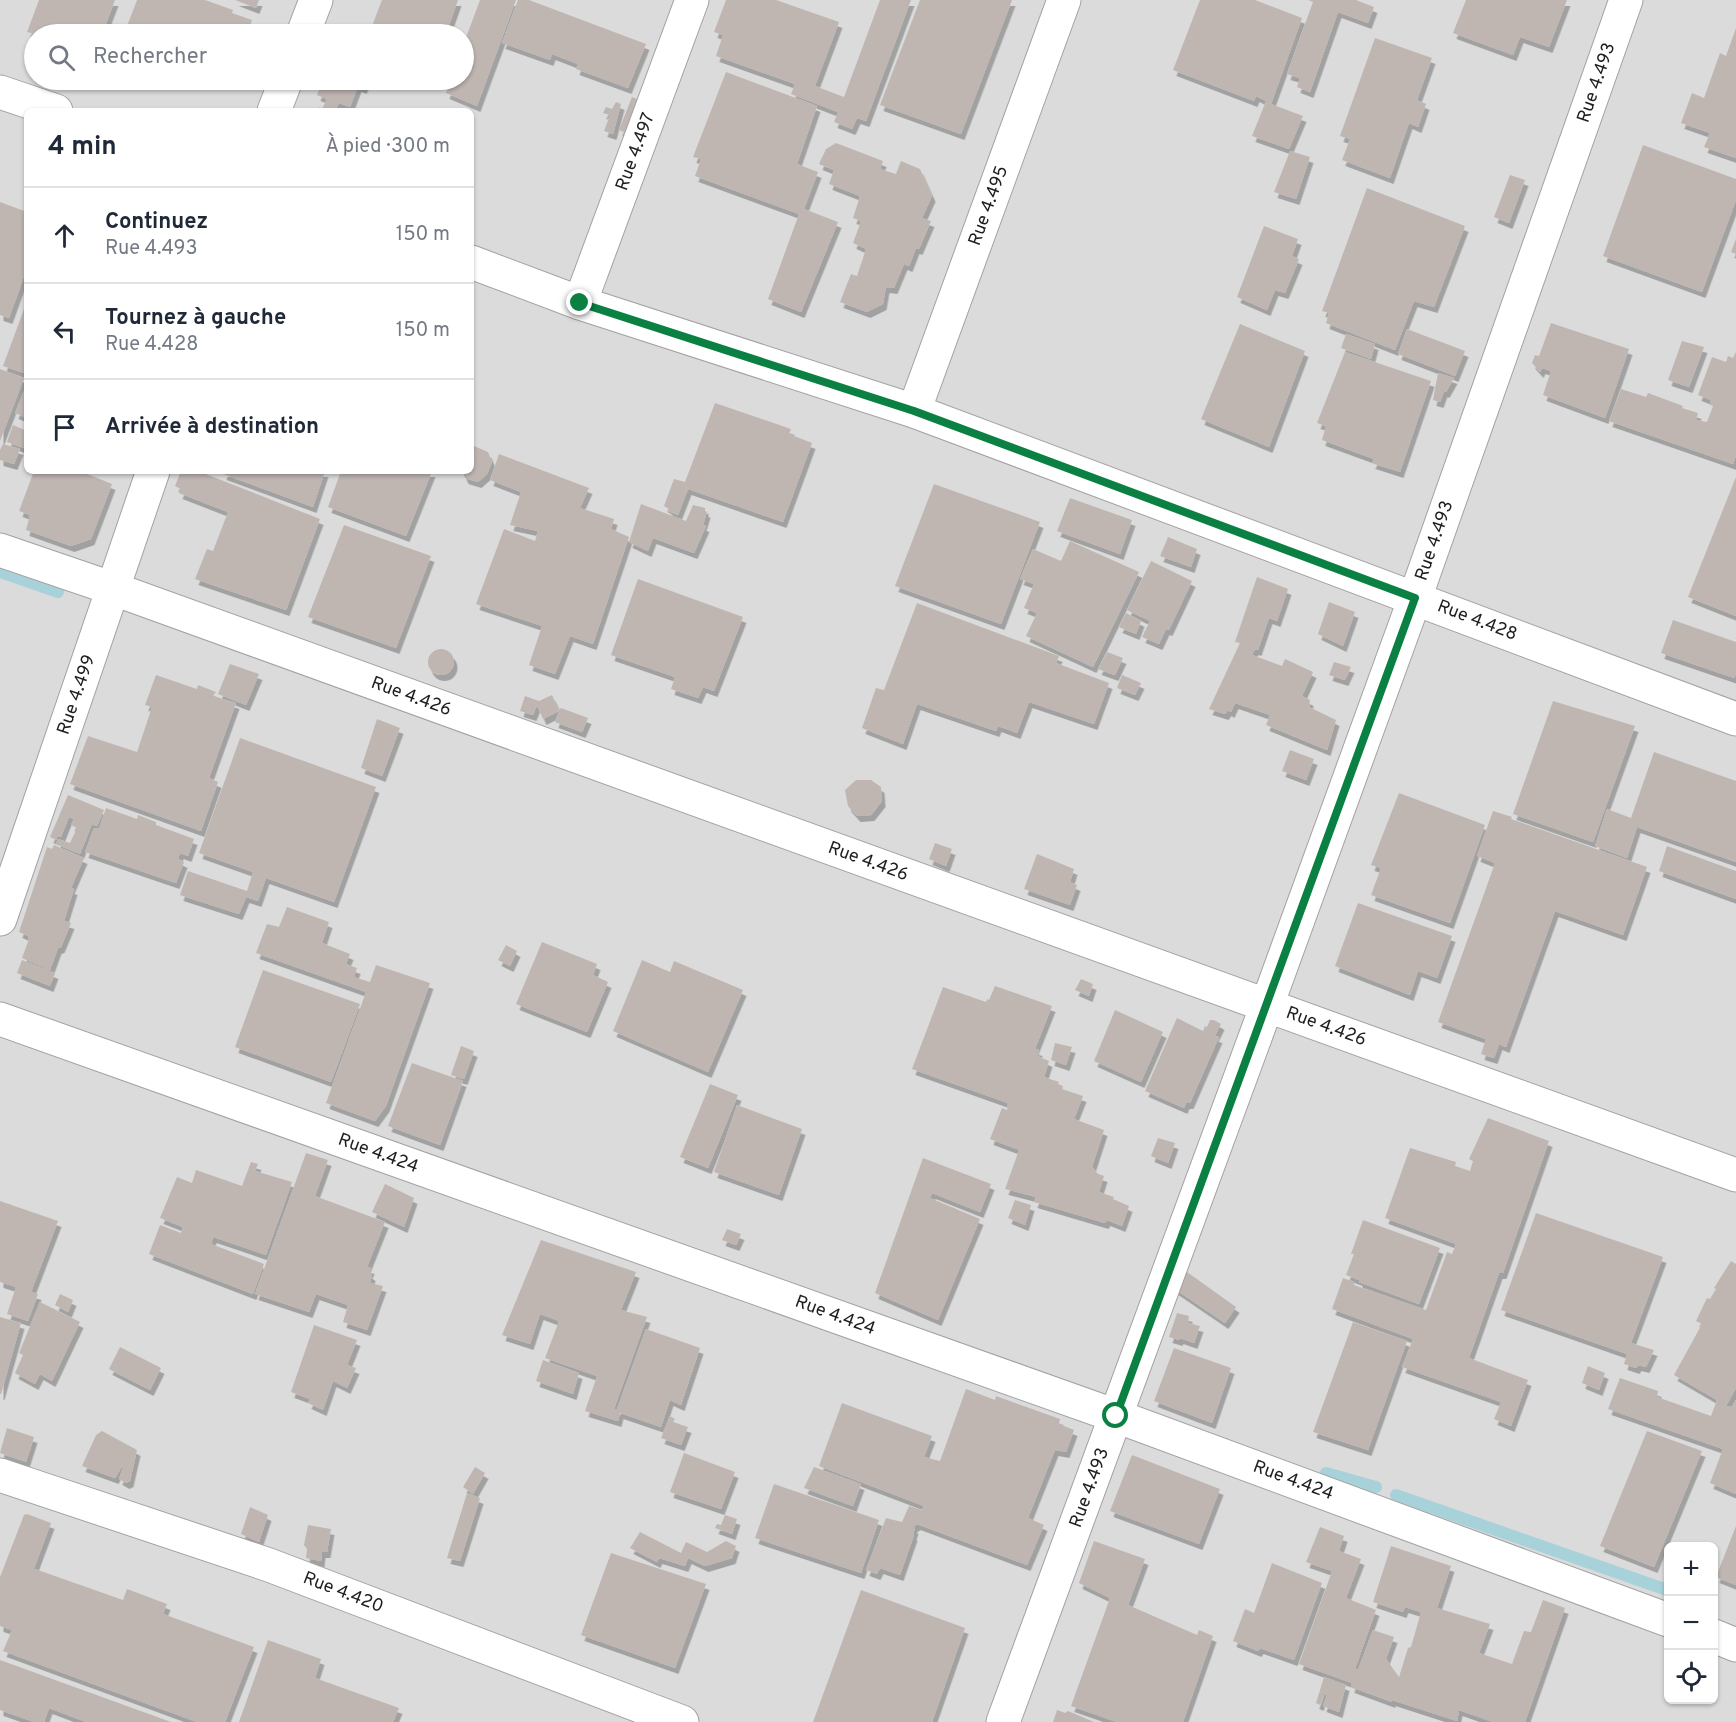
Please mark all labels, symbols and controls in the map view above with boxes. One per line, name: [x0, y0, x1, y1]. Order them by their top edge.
search box: [24, 24, 474, 90]
street label: Rue 4.493: [1573, 40, 1621, 126]
icon: search: [45, 41, 78, 74]
text: Rechercher: [93, 44, 207, 71]
street label: Rue 4.497: [611, 110, 661, 194]
text: 4 min: [48, 131, 117, 164]
text: À pied · 300 m: [325, 134, 450, 160]
street label: Rue 4.495: [964, 163, 1014, 249]
text: Continuez: [105, 209, 208, 236]
icon: ahead: [48, 219, 81, 252]
text: 150 m: [396, 222, 450, 248]
text: Rue 4.493: [105, 236, 198, 262]
route end: [566, 289, 592, 315]
text: Tournez à gauche: [105, 305, 286, 332]
icon: left: [48, 315, 81, 348]
text: 150 m: [396, 318, 450, 344]
text: Rue 4.428: [105, 332, 198, 358]
icon: arrive: [48, 411, 81, 444]
text: Arrivée à destination: [105, 414, 319, 441]
street label: Rue 4.493: [1411, 498, 1459, 584]
street label: Rue 4.428: [1434, 595, 1520, 647]
street label: Rue 4.499: [53, 652, 101, 738]
street label: Rue 4.426: [368, 672, 454, 722]
street label: Rue 4.426: [825, 837, 911, 887]
street label: Rue 4.426: [1283, 1002, 1369, 1052]
street label: Rue 4.424: [335, 1129, 421, 1179]
street label: Rue 4.424: [792, 1291, 878, 1341]
route start: [1102, 1402, 1128, 1428]
street label: Rue 4.493: [1065, 1445, 1115, 1531]
street label: Rue 4.424: [1250, 1456, 1336, 1506]
map controls: [1664, 1542, 1718, 1704]
button: +: [1664, 1542, 1718, 1596]
street label: Rue 4.420: [299, 1567, 387, 1619]
button: −: [1664, 1596, 1718, 1650]
button: locate: [1664, 1650, 1718, 1704]

